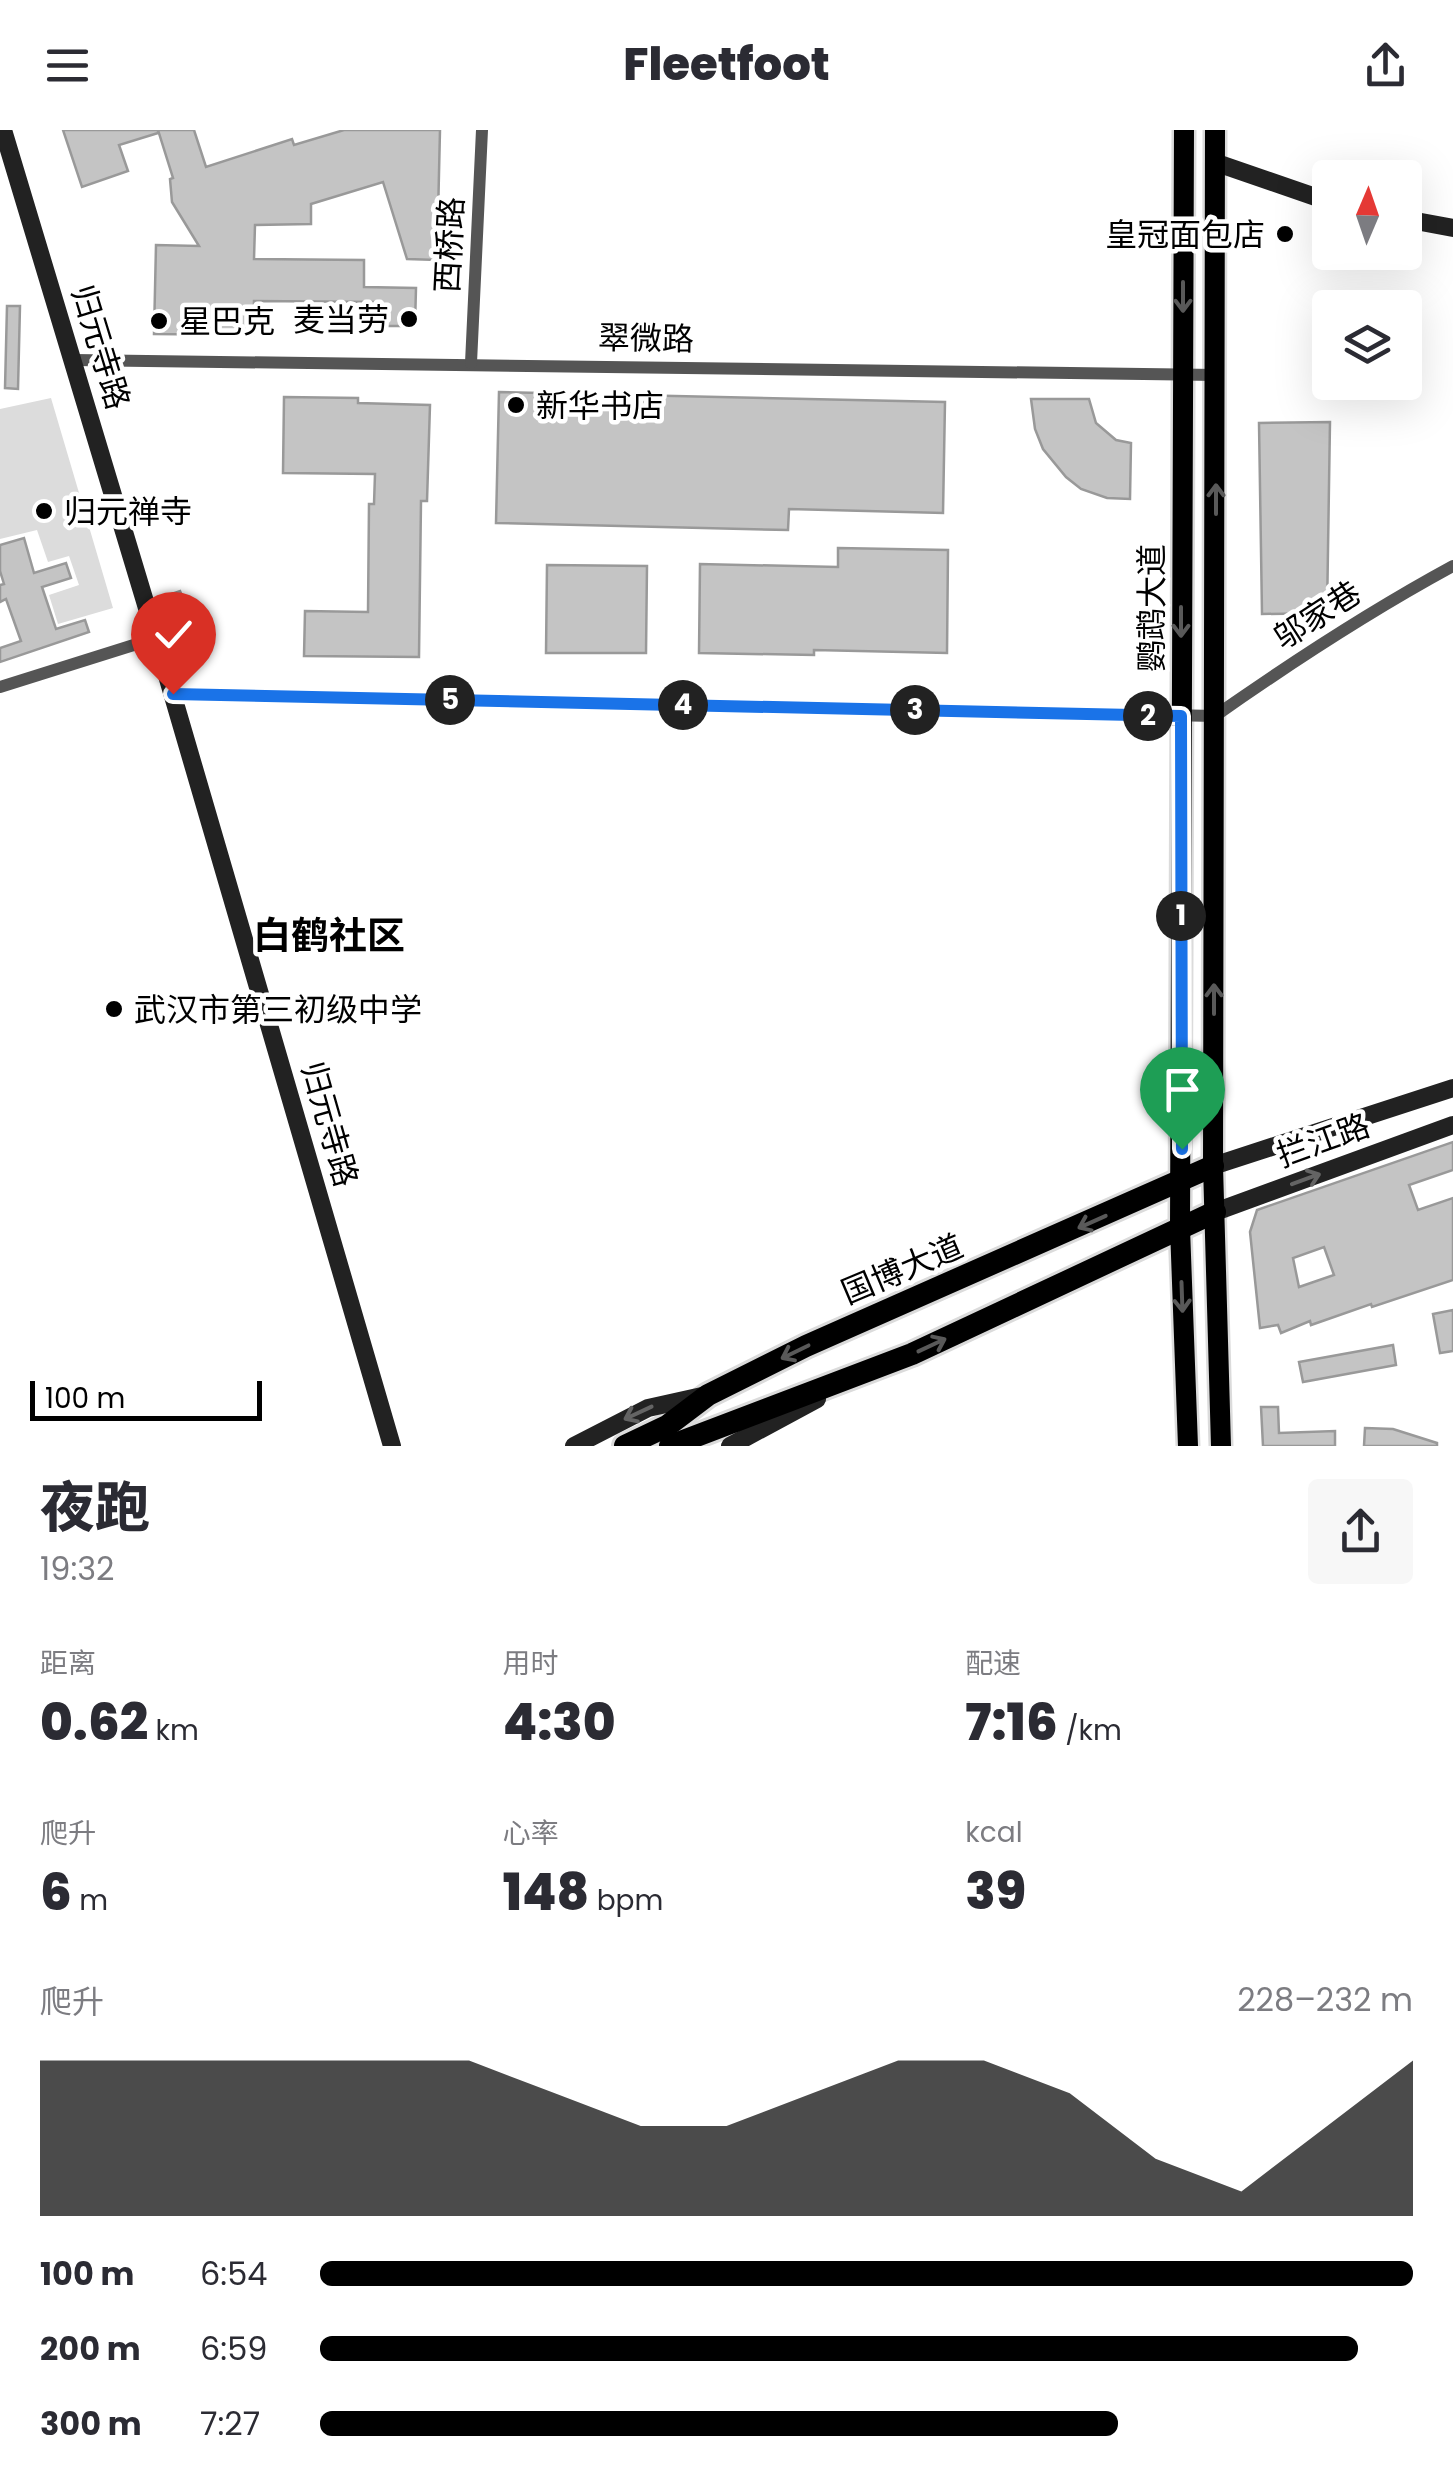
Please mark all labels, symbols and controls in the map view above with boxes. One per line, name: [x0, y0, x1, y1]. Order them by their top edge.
text: Fleetfoot: [623, 33, 830, 96]
icon: menu: [40, 38, 95, 93]
icon: share: [1358, 38, 1413, 93]
north arrow: [1312, 160, 1422, 270]
map controls: [1312, 160, 1422, 400]
street label: 西桥路: [424, 196, 474, 294]
place label: 皇冠面包店: [1105, 212, 1265, 257]
marker: 皇冠面包店: [1274, 223, 1296, 245]
street label: 归元寺路: [61, 279, 141, 415]
one-way arrow: [1173, 281, 1192, 313]
button: layers: [1312, 290, 1422, 400]
place label: 麦当劳: [293, 297, 389, 342]
place label: 星巴克: [179, 299, 275, 344]
marker: 麦当劳: [398, 308, 420, 330]
marker: 星巴克: [148, 310, 170, 332]
street label: 翠微路: [598, 315, 694, 361]
place label: 新华书店: [536, 383, 664, 428]
marker: 新华书店: [505, 394, 527, 416]
one-way arrow: [1206, 483, 1226, 516]
place label: 归元禅寺: [64, 489, 192, 534]
marker: 归元禅寺: [33, 500, 55, 522]
street label: 鹦鹉大道: [1129, 544, 1174, 672]
street label: 邬家巷: [1264, 570, 1370, 660]
pin: [131, 592, 216, 695]
one-way arrow: [1172, 606, 1190, 638]
icon: check: [146, 607, 201, 662]
pin: 5: [425, 675, 475, 725]
text: 5: [441, 680, 459, 719]
pin: 4: [658, 680, 708, 730]
text: 4: [674, 685, 692, 724]
pin: 3: [890, 685, 940, 735]
text: 3: [907, 690, 923, 729]
pin: 2: [1123, 691, 1173, 741]
text: 2: [1140, 696, 1156, 735]
pin: 1: [1156, 891, 1206, 941]
text: 1: [1176, 896, 1186, 935]
district label: 白鹤社区: [253, 909, 405, 962]
one-way arrow: [1204, 983, 1223, 1015]
place label: 武汉市第三初级中学: [134, 987, 422, 1032]
marker: 武汉市第三初级中学: [103, 998, 125, 1020]
pin: [1140, 1047, 1225, 1150]
street label: 归元寺路: [291, 1056, 369, 1192]
icon: arrive: [1155, 1062, 1210, 1117]
street label: 拦江路: [1270, 1102, 1376, 1178]
one-way arrow: [1290, 1169, 1321, 1187]
one-way arrow: [1078, 1213, 1108, 1232]
street label: 国博大道: [834, 1223, 970, 1315]
one-way arrow: [1172, 1281, 1191, 1313]
one-way arrow: [916, 1334, 946, 1353]
one-way arrow: [780, 1343, 810, 1362]
scale bar: [30, 1376, 262, 1420]
text: 100 m: [45, 1379, 125, 1418]
one-way arrow: [624, 1405, 654, 1424]
text: 夜跑: [40, 1469, 150, 1546]
button: share: [1308, 1479, 1413, 1584]
text: 19:32: [40, 1546, 114, 1591]
text: 距离: [40, 1644, 96, 1683]
text: 用时: [503, 1644, 559, 1683]
text: 配速: [965, 1644, 1021, 1683]
text: 0.62: [40, 1687, 148, 1758]
text: 4:30: [503, 1687, 616, 1758]
text: 7:16: [965, 1687, 1058, 1758]
text: km: [148, 1711, 199, 1750]
text: /km: [1058, 1711, 1122, 1750]
text: kcal: [965, 1813, 1023, 1852]
text: 爬升: [40, 1814, 96, 1853]
text: 心率: [503, 1814, 559, 1853]
text: 39: [965, 1856, 1026, 1927]
text: 6: [40, 1857, 72, 1928]
text: 148: [503, 1857, 589, 1928]
text: m: [72, 1881, 108, 1920]
text: bpm: [589, 1881, 663, 1920]
text: 228–232 m: [1237, 1977, 1413, 2022]
text: 爬升: [40, 1979, 104, 2024]
text: 100 m: [40, 2251, 134, 2296]
text: 6:54: [200, 2251, 267, 2296]
text: 200 m: [40, 2326, 141, 2371]
text: 6:59: [200, 2326, 267, 2371]
text: 300 m: [40, 2401, 142, 2446]
text: 7:27: [200, 2401, 260, 2446]

